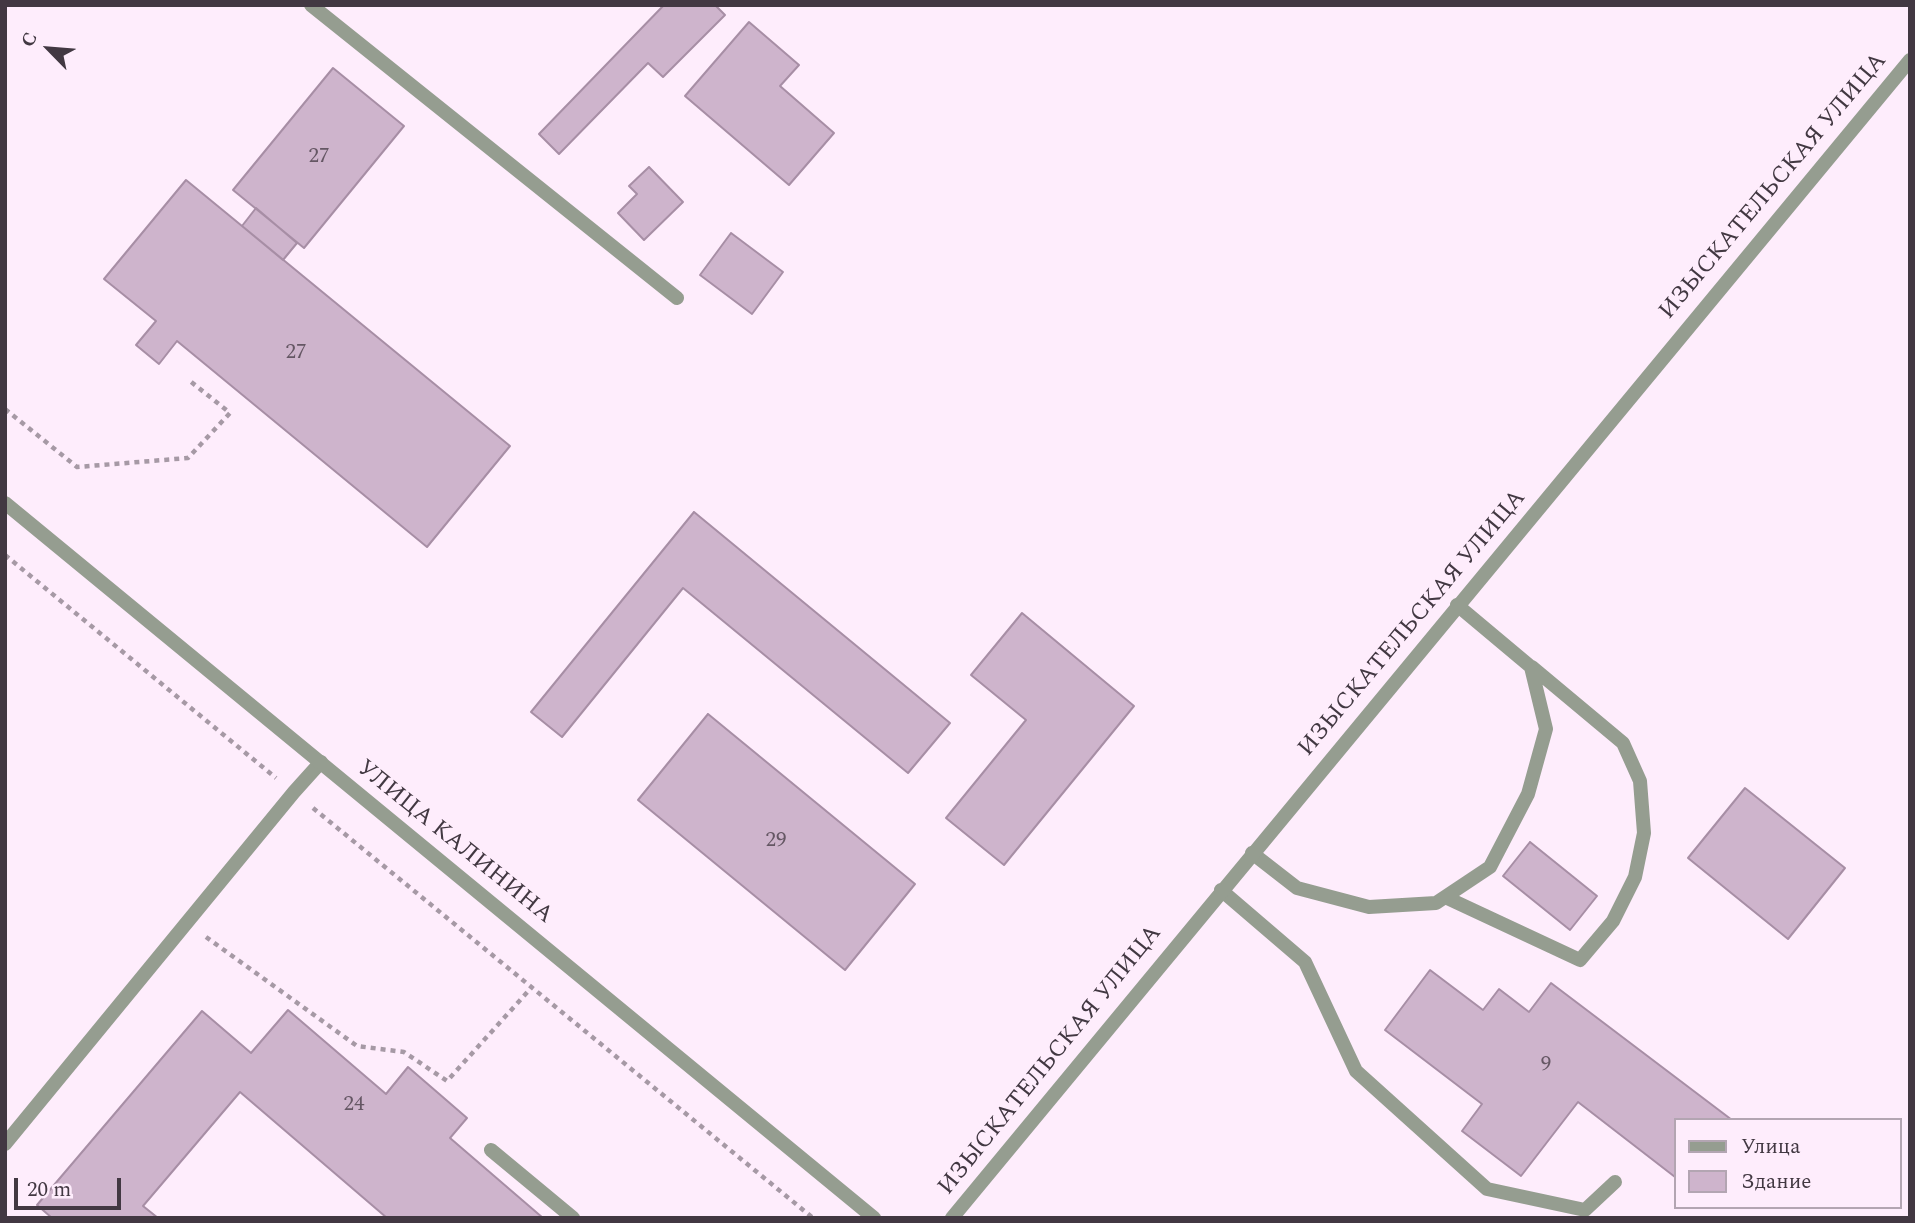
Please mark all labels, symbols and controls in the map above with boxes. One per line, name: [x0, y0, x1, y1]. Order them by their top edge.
north arrow: [14, 14, 84, 84]
text: С: [14, 28, 46, 52]
street label: ИЗЫСКАТЕЛЬСКАЯ УЛИЦА: [1654, 48, 1894, 326]
house number: 27: [309, 145, 329, 171]
house number: 27: [286, 341, 306, 367]
street label: ИЗЫСКАТЕЛЬСКАЯ УЛИЦА: [1293, 485, 1533, 763]
street label: УЛИЦА КАЛИНИНА: [350, 755, 558, 931]
house number: 29: [766, 829, 786, 855]
street label: ИЗЫСКАТЕЛЬСКАЯ УЛИЦА: [933, 920, 1169, 1202]
house number: 9: [1541, 1053, 1551, 1079]
house number: 24: [344, 1093, 364, 1119]
legend: [1674, 1118, 1901, 1209]
text: Улица: [1741, 1131, 1800, 1163]
scale bar: [18, 1164, 124, 1208]
text: Здание: [1741, 1166, 1811, 1198]
text: 20 m: [27, 1174, 71, 1206]

